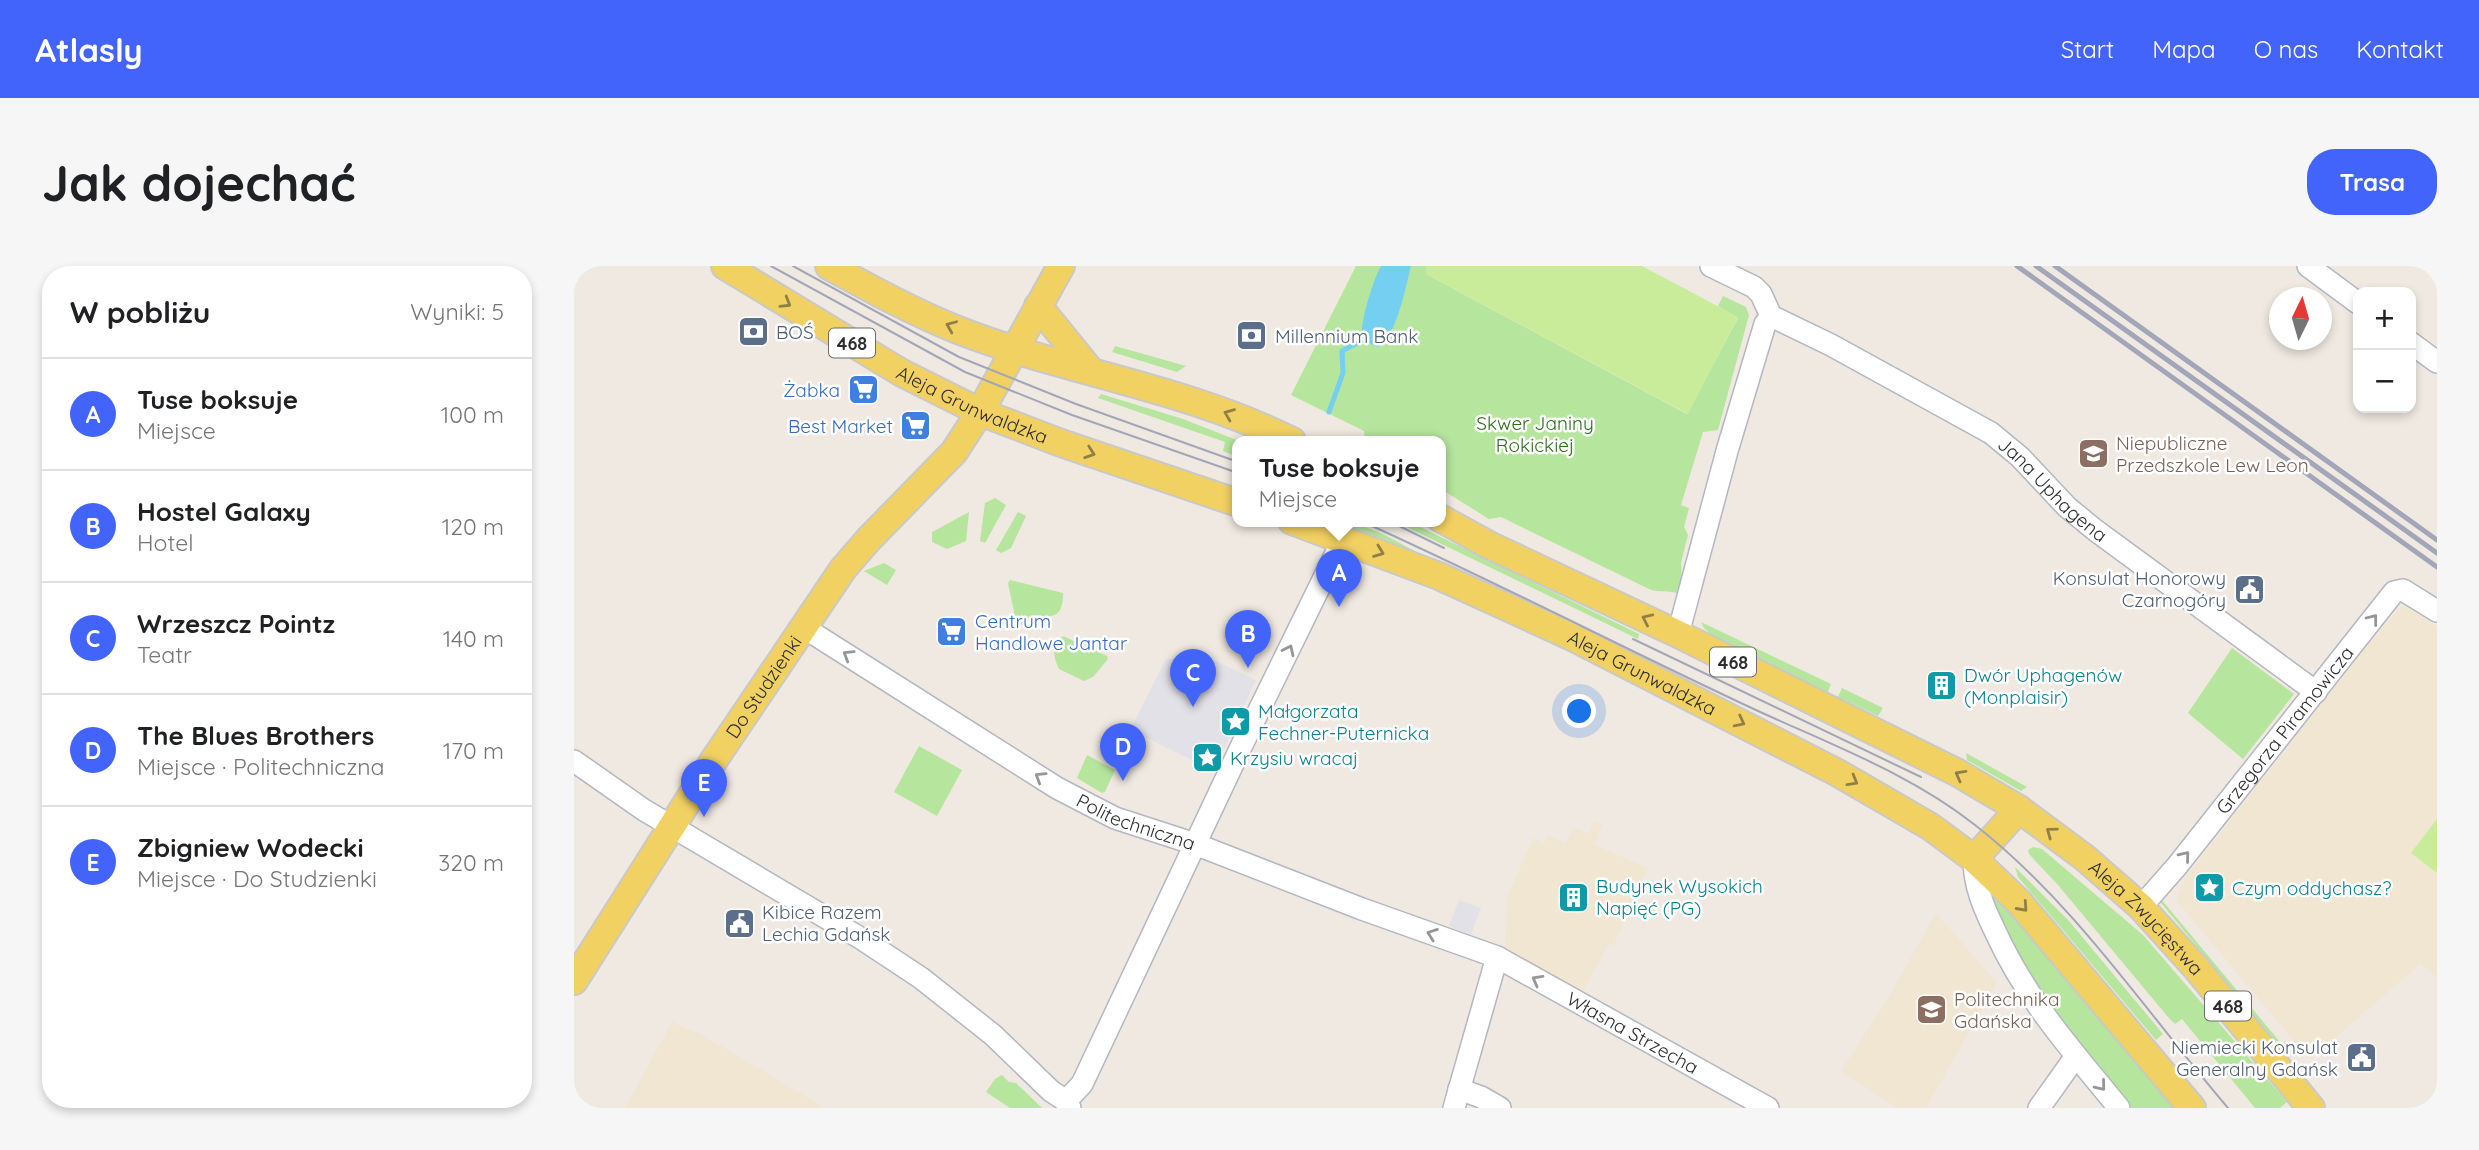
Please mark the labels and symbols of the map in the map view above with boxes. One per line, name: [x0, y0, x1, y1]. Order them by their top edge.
north arrow: [2269, 287, 2332, 350]
one-way arrow: [778, 294, 791, 307]
bank icon: BOŚ: [736, 315, 770, 349]
bank icon: Millennium Bank: [1235, 319, 1269, 353]
place label: BOŚ: [776, 320, 814, 344]
one-way arrow: [945, 320, 958, 334]
place label: Millennium Bank: [1275, 324, 1418, 348]
road number: 468: [829, 328, 875, 358]
street label: Aleja Grunwaldzka: [892, 360, 1051, 449]
supermarket icon: Żabka: [846, 373, 880, 407]
place label: Żabka: [783, 378, 840, 402]
one-way arrow: [1224, 408, 1236, 422]
supermarket icon: Best Market: [899, 409, 933, 443]
park label: Skwer Janiny Rokickiej: [1476, 411, 1594, 457]
place label: Best Market: [788, 414, 893, 438]
place label: Niepubliczne Przedszkole Lew Leon: [2116, 431, 2309, 477]
street label: Jana Uphagena: [1993, 432, 2112, 547]
school or university icon: Niepubliczne Przedszkole Lew Leon: [2076, 437, 2110, 471]
one-way arrow: [1083, 445, 1095, 459]
one-way arrow: [1373, 544, 1385, 558]
pin: A: [1316, 549, 1362, 607]
place label: Konsulat Honorowy Czarnogóry: [2053, 566, 2226, 612]
public building icon: Konsulat Honorowy Czarnogóry: [2232, 572, 2266, 606]
place label: Centrum Handlowe Jantar: [975, 609, 1128, 655]
pin: B: [1225, 610, 1271, 668]
one-way arrow: [1642, 614, 1654, 628]
supermarket icon: Centrum Handlowe Jantar: [935, 615, 969, 649]
one-way arrow: [2364, 615, 2377, 627]
street label: Aleja Grunwaldzka: [1564, 625, 1720, 721]
street label: Do Studzienki: [720, 631, 807, 743]
street label: Grzegorza Piramowicza: [2211, 641, 2359, 819]
one-way arrow: [1280, 645, 1294, 657]
road number: 468: [1710, 648, 1756, 676]
pin: C: [1170, 649, 1216, 707]
one-way arrow: [842, 651, 855, 664]
place label: Dwór Uphagenów (Monplaisir): [1964, 663, 2122, 709]
building icon: Dwór Uphagenów (Monplaisir): [1924, 669, 1958, 703]
your location: [1562, 694, 1596, 728]
place label: Małgorzata Fechner-Puternicka: [1258, 699, 1429, 745]
place icon: Małgorzata Fechner-Puternicka: [1218, 705, 1252, 739]
one-way arrow: [1733, 714, 1745, 728]
pin: D: [1100, 723, 1146, 781]
place icon: Krzysiu wracaj: [1190, 741, 1224, 775]
place label: Krzysiu wracaj: [1230, 746, 1358, 770]
pin: E: [681, 759, 727, 817]
one-way arrow: [1955, 770, 1967, 783]
one-way arrow: [1035, 772, 1048, 785]
one-way arrow: [1846, 773, 1858, 786]
street label: Politechniczna: [1072, 788, 1198, 855]
one-way arrow: [2046, 828, 2058, 841]
one-way arrow: [2177, 851, 2190, 863]
street label: Aleja Zwycięstwa: [2084, 855, 2209, 980]
place icon: Czym oddychasz?: [2192, 871, 2226, 905]
place label: Budynek Wysokich Napięć (PG): [1596, 874, 1763, 920]
place label: Czym oddychasz?: [2232, 876, 2391, 900]
building icon: Budynek Wysokich Napięć (PG): [1556, 880, 1590, 914]
one-way arrow: [2015, 899, 2027, 912]
place label: Kibice Razem Lechia Gdańsk: [762, 900, 891, 946]
public building icon: Kibice Razem Lechia Gdańsk: [722, 906, 756, 940]
one-way arrow: [1427, 928, 1439, 942]
one-way arrow: [1532, 975, 1544, 988]
street label: Własna Strzecha: [1563, 986, 1703, 1079]
place label: Politechnika Gdańska: [1954, 987, 2059, 1033]
road number: 468: [2205, 992, 2251, 1020]
school or university icon: Politechnika Gdańska: [1914, 993, 1948, 1027]
place label: Niemiecki Konsulat Generalny Gdańsk: [2171, 1035, 2338, 1081]
public building icon: Niemiecki Konsulat Generalny Gdańsk: [2344, 1041, 2378, 1075]
one-way arrow: [2093, 1078, 2105, 1091]

